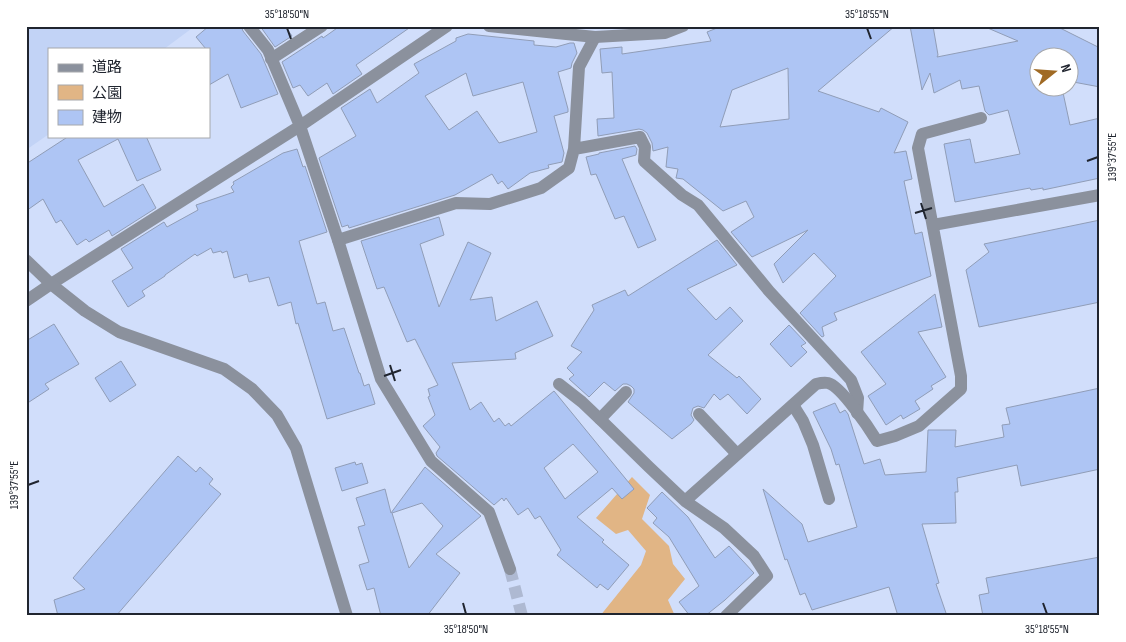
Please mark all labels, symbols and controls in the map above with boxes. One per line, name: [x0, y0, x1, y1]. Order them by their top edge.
text: 35°18'50"N: [265, 7, 309, 22]
text: 35°18'55"N: [845, 7, 889, 22]
legend: [48, 48, 210, 138]
north arrow: [1028, 48, 1078, 98]
text: 道路: [92, 58, 122, 77]
text: N: [1057, 62, 1075, 74]
text: 公園: [92, 84, 122, 103]
text: 建物: [92, 108, 122, 127]
text: 139°37'55"E: [1105, 133, 1120, 181]
text: 139°37'55"E: [7, 461, 22, 509]
text: 35°18'50"N: [444, 622, 488, 637]
text: 35°18'55"N: [1025, 622, 1069, 637]

